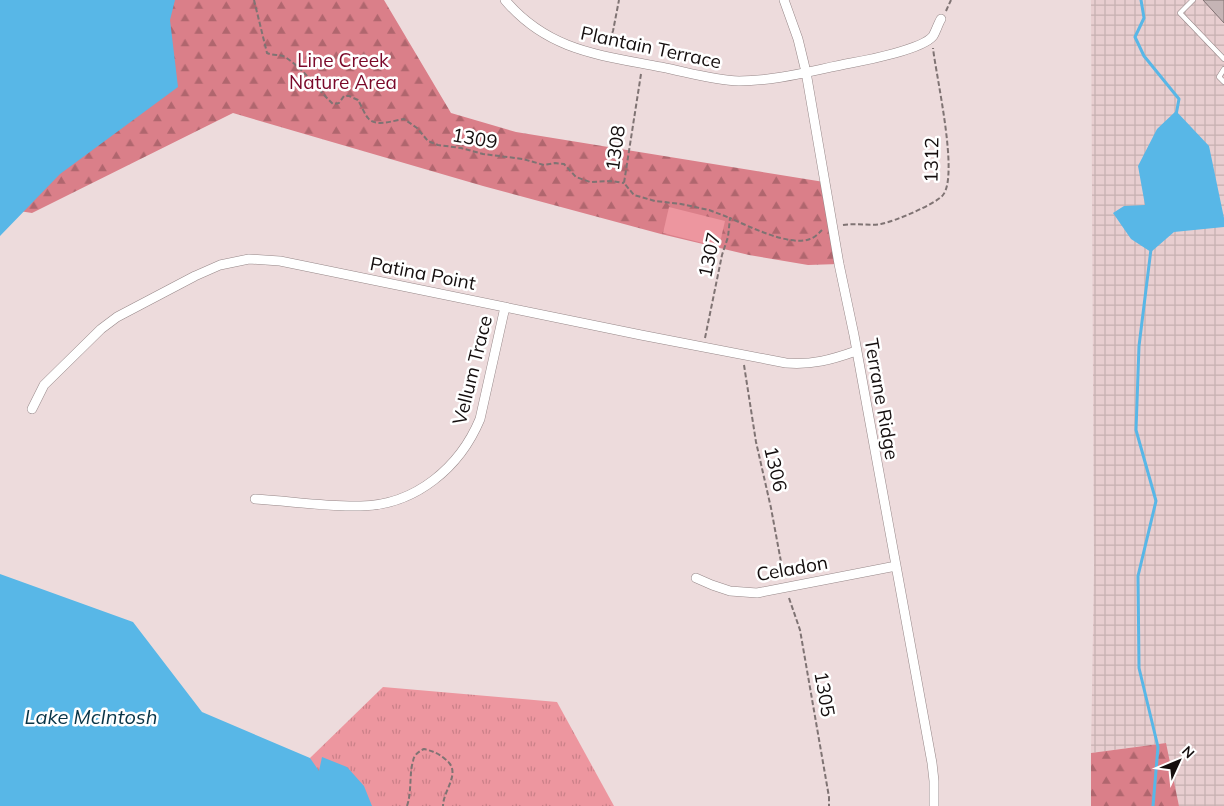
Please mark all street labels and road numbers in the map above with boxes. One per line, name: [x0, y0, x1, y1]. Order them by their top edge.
street label: Plantain Terrace: [579, 20, 723, 74]
street label: 1309: [450, 122, 500, 154]
street label: 1308: [600, 124, 630, 172]
street label: 1312: [919, 137, 943, 183]
street label: 1307: [693, 230, 725, 280]
street label: Patina Point: [368, 251, 478, 295]
street label: Vellum Trace: [447, 313, 497, 427]
street label: Terrane Ridge: [860, 336, 904, 462]
street label: 1306: [759, 444, 793, 494]
street label: Celadon: [754, 550, 830, 586]
street label: 1305: [809, 669, 841, 719]

